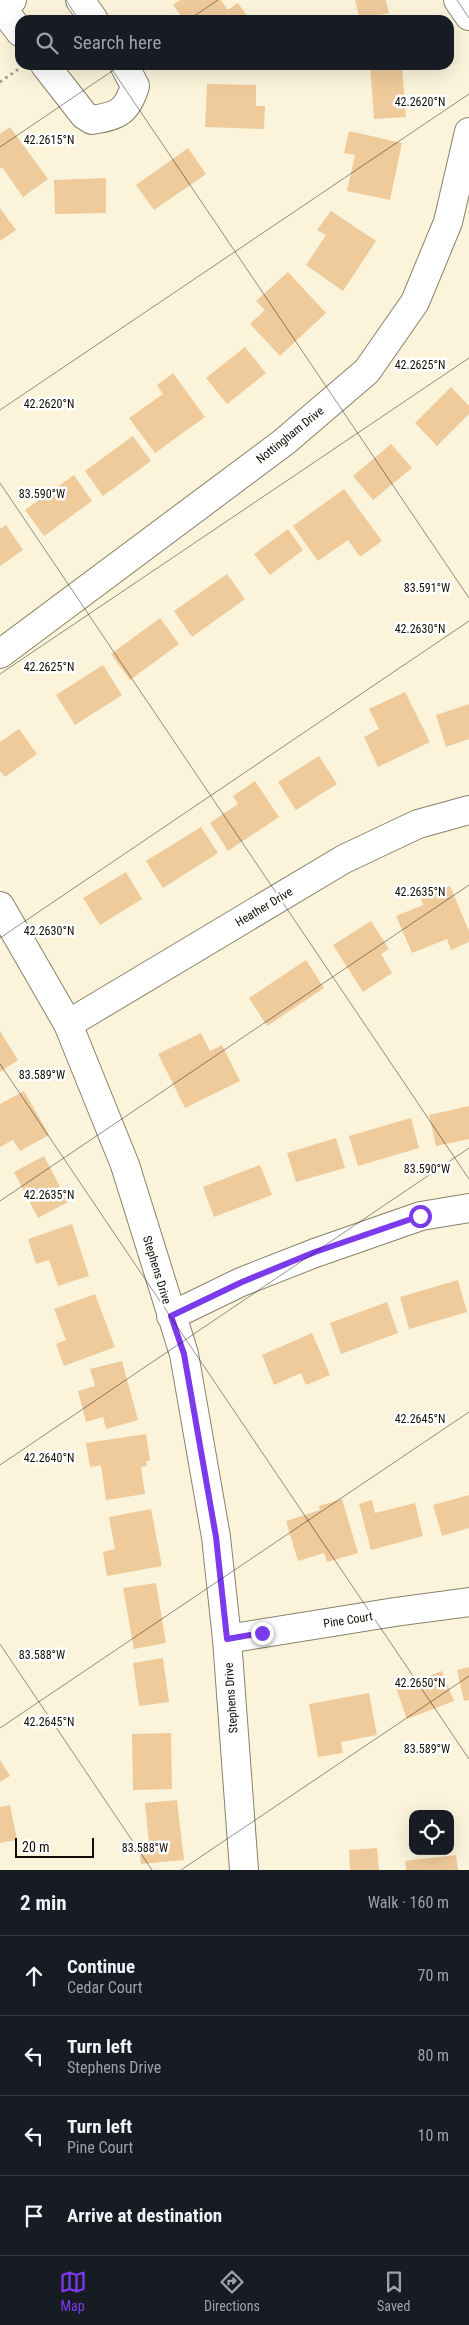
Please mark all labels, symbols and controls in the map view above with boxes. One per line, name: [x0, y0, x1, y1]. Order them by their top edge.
search box: [15, 15, 454, 70]
icon: search: [33, 29, 61, 57]
text: Search here: [73, 31, 161, 54]
text: 42.2620°N: [395, 95, 445, 109]
text: 42.2615°N: [24, 133, 74, 147]
text: 42.2625°N: [395, 358, 445, 372]
text: 42.2620°N: [24, 397, 74, 411]
street label: Nottingham Drive: [254, 403, 327, 466]
text: 83.590°W: [19, 487, 65, 501]
text: 83.591°W: [404, 581, 450, 595]
text: 42.2630°N: [395, 622, 445, 636]
text: 42.2625°N: [24, 660, 74, 674]
street label: Heather Drive: [233, 884, 295, 930]
text: 42.2635°N: [395, 885, 445, 899]
text: 42.2630°N: [24, 924, 74, 938]
text: 83.589°W: [19, 1068, 65, 1082]
text: 83.590°W: [404, 1162, 450, 1176]
text: 42.2635°N: [24, 1188, 74, 1202]
route start: [409, 1205, 432, 1228]
street label: Stephens Drive: [140, 1234, 174, 1306]
text: 42.2645°N: [395, 1412, 445, 1426]
text: 42.2640°N: [24, 1451, 74, 1465]
street label: Pine Court: [322, 1609, 374, 1631]
route end: [251, 1622, 274, 1645]
text: 83.588°W: [19, 1648, 65, 1662]
street label: Stephens Drive: [222, 1662, 240, 1734]
text: 42.2650°N: [395, 1676, 445, 1690]
text: 42.2645°N: [24, 1715, 74, 1729]
text: 83.589°W: [404, 1742, 450, 1756]
map controls: [409, 1810, 454, 1855]
button: locate: [409, 1810, 454, 1855]
scale bar: [15, 1835, 94, 1858]
text: 20 m: [22, 1839, 50, 1855]
text: 83.588°W: [122, 1841, 168, 1855]
text: 2 min: [20, 1891, 67, 1915]
text: Walk · 160 m: [368, 1893, 449, 1912]
text: Continue: [67, 1955, 135, 1978]
icon: ahead: [20, 1962, 48, 1990]
text: 70 m: [417, 1966, 449, 1985]
text: Cedar Court: [67, 1978, 143, 1997]
text: Turn left: [67, 2035, 132, 2058]
icon: left: [20, 2042, 48, 2070]
text: 80 m: [417, 2046, 449, 2065]
text: Stephens Drive: [67, 2058, 161, 2077]
text: Turn left: [67, 2115, 132, 2138]
icon: left: [20, 2122, 48, 2150]
text: 10 m: [417, 2126, 449, 2145]
text: Pine Court: [67, 2138, 133, 2157]
icon: arrive: [20, 2202, 48, 2230]
text: Arrive at destination: [67, 2204, 222, 2227]
tab: Map: [59, 2268, 87, 2314]
tab: Directions: [204, 2268, 260, 2314]
tab: Saved: [377, 2268, 410, 2314]

